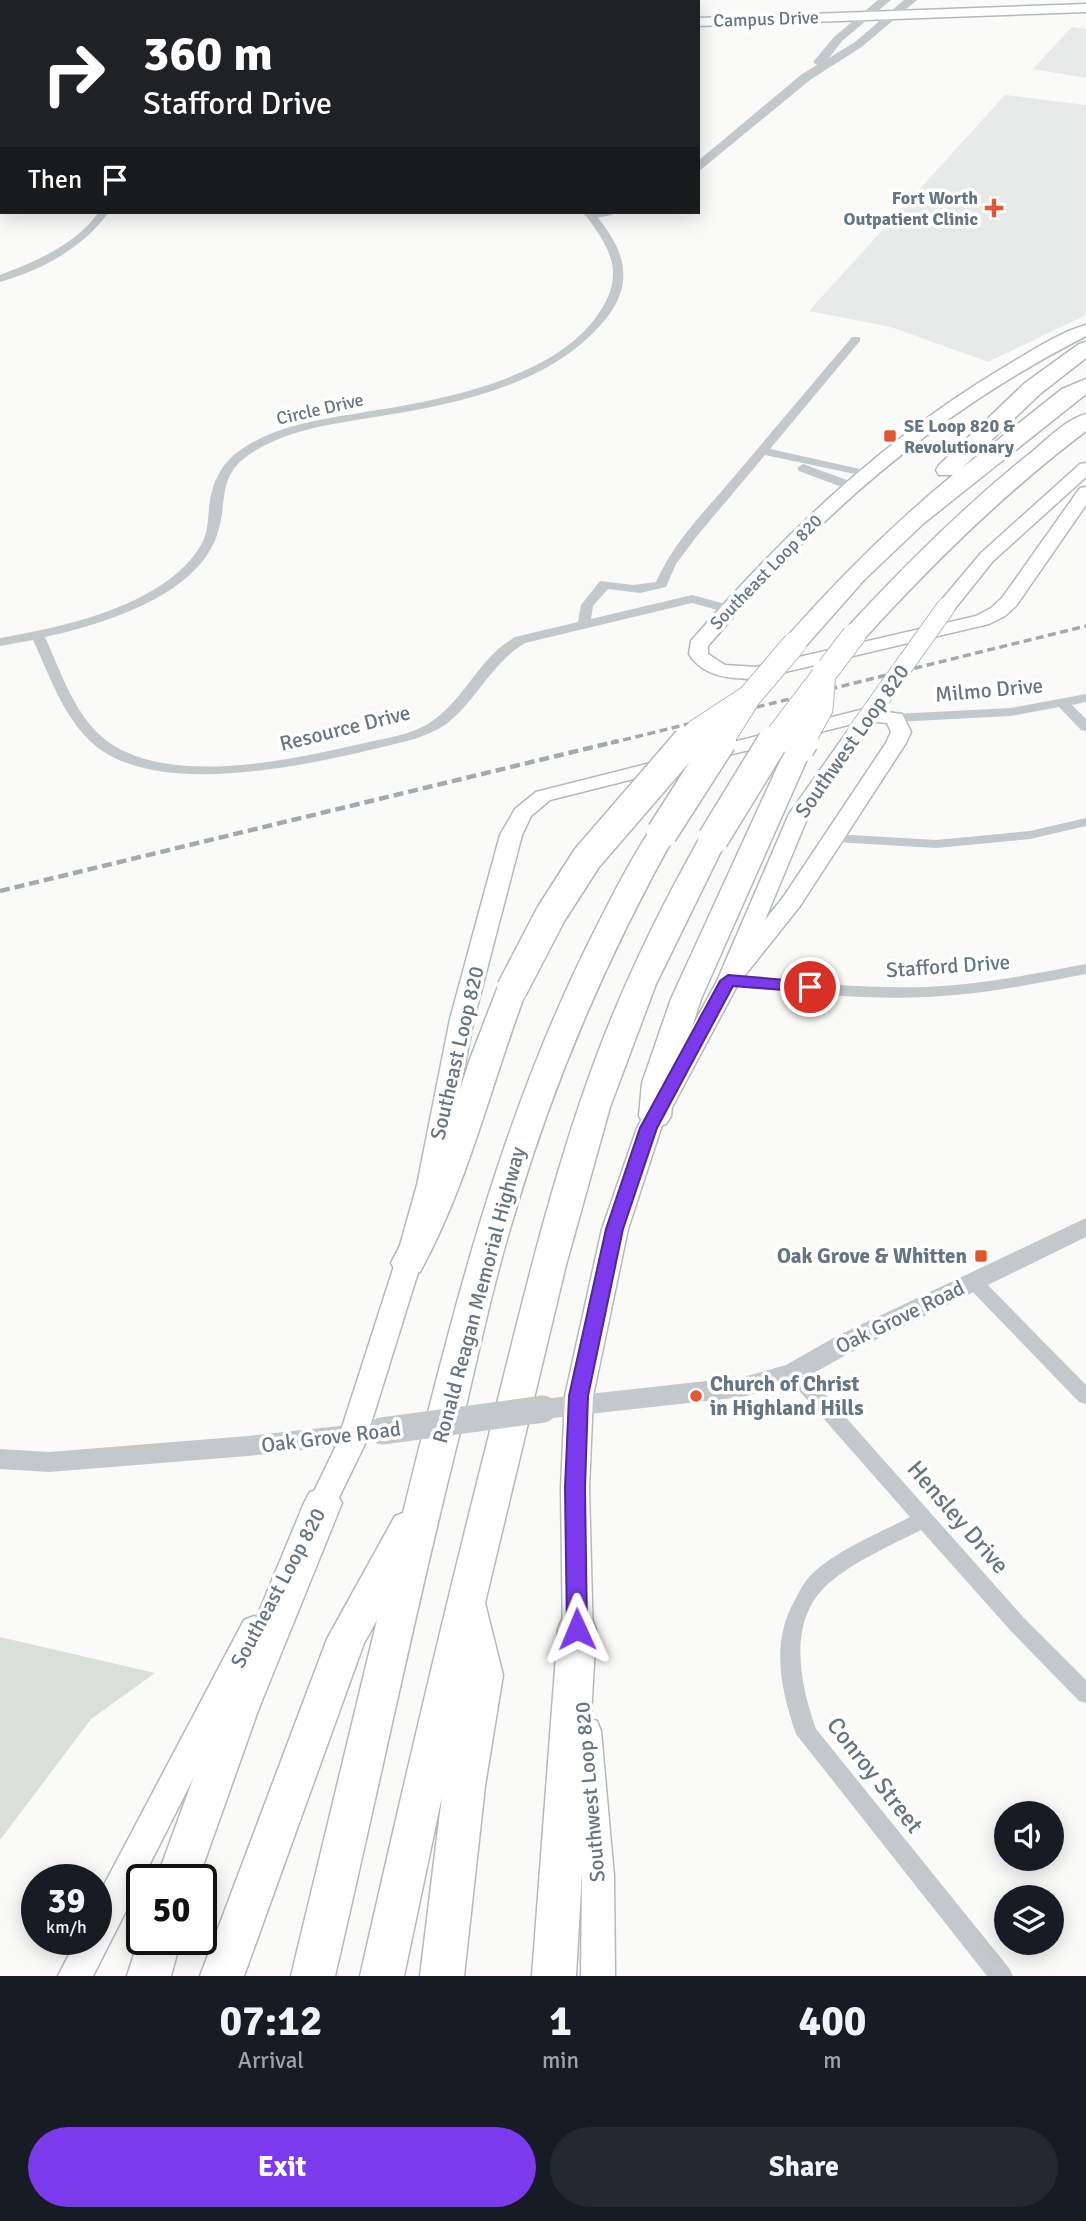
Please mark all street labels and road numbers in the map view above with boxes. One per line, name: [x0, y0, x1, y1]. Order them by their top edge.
street label: Campus Drive: [713, 6, 819, 32]
street label: Circle Drive: [274, 388, 366, 430]
street label: Southeast Loop 820: [705, 510, 827, 634]
street label: Southwest Loop 820: [789, 659, 915, 823]
street label: Milmo Drive: [934, 672, 1044, 708]
street label: Resource Drive: [277, 699, 413, 757]
street label: Stafford Drive: [885, 949, 1011, 983]
street label: Southeast Loop 820: [424, 964, 490, 1142]
street label: Ronald Reagan Memorial Highway: [427, 1144, 531, 1446]
street label: Oak Grove Road: [831, 1275, 969, 1359]
street label: Oak Grove Road: [260, 1416, 402, 1458]
street label: Hensley Drive: [901, 1454, 1015, 1580]
street label: Southeast Loop 820: [225, 1504, 331, 1672]
street label: Southwest Loop 820: [569, 1701, 611, 1883]
street label: Conroy Street: [820, 1711, 930, 1839]

